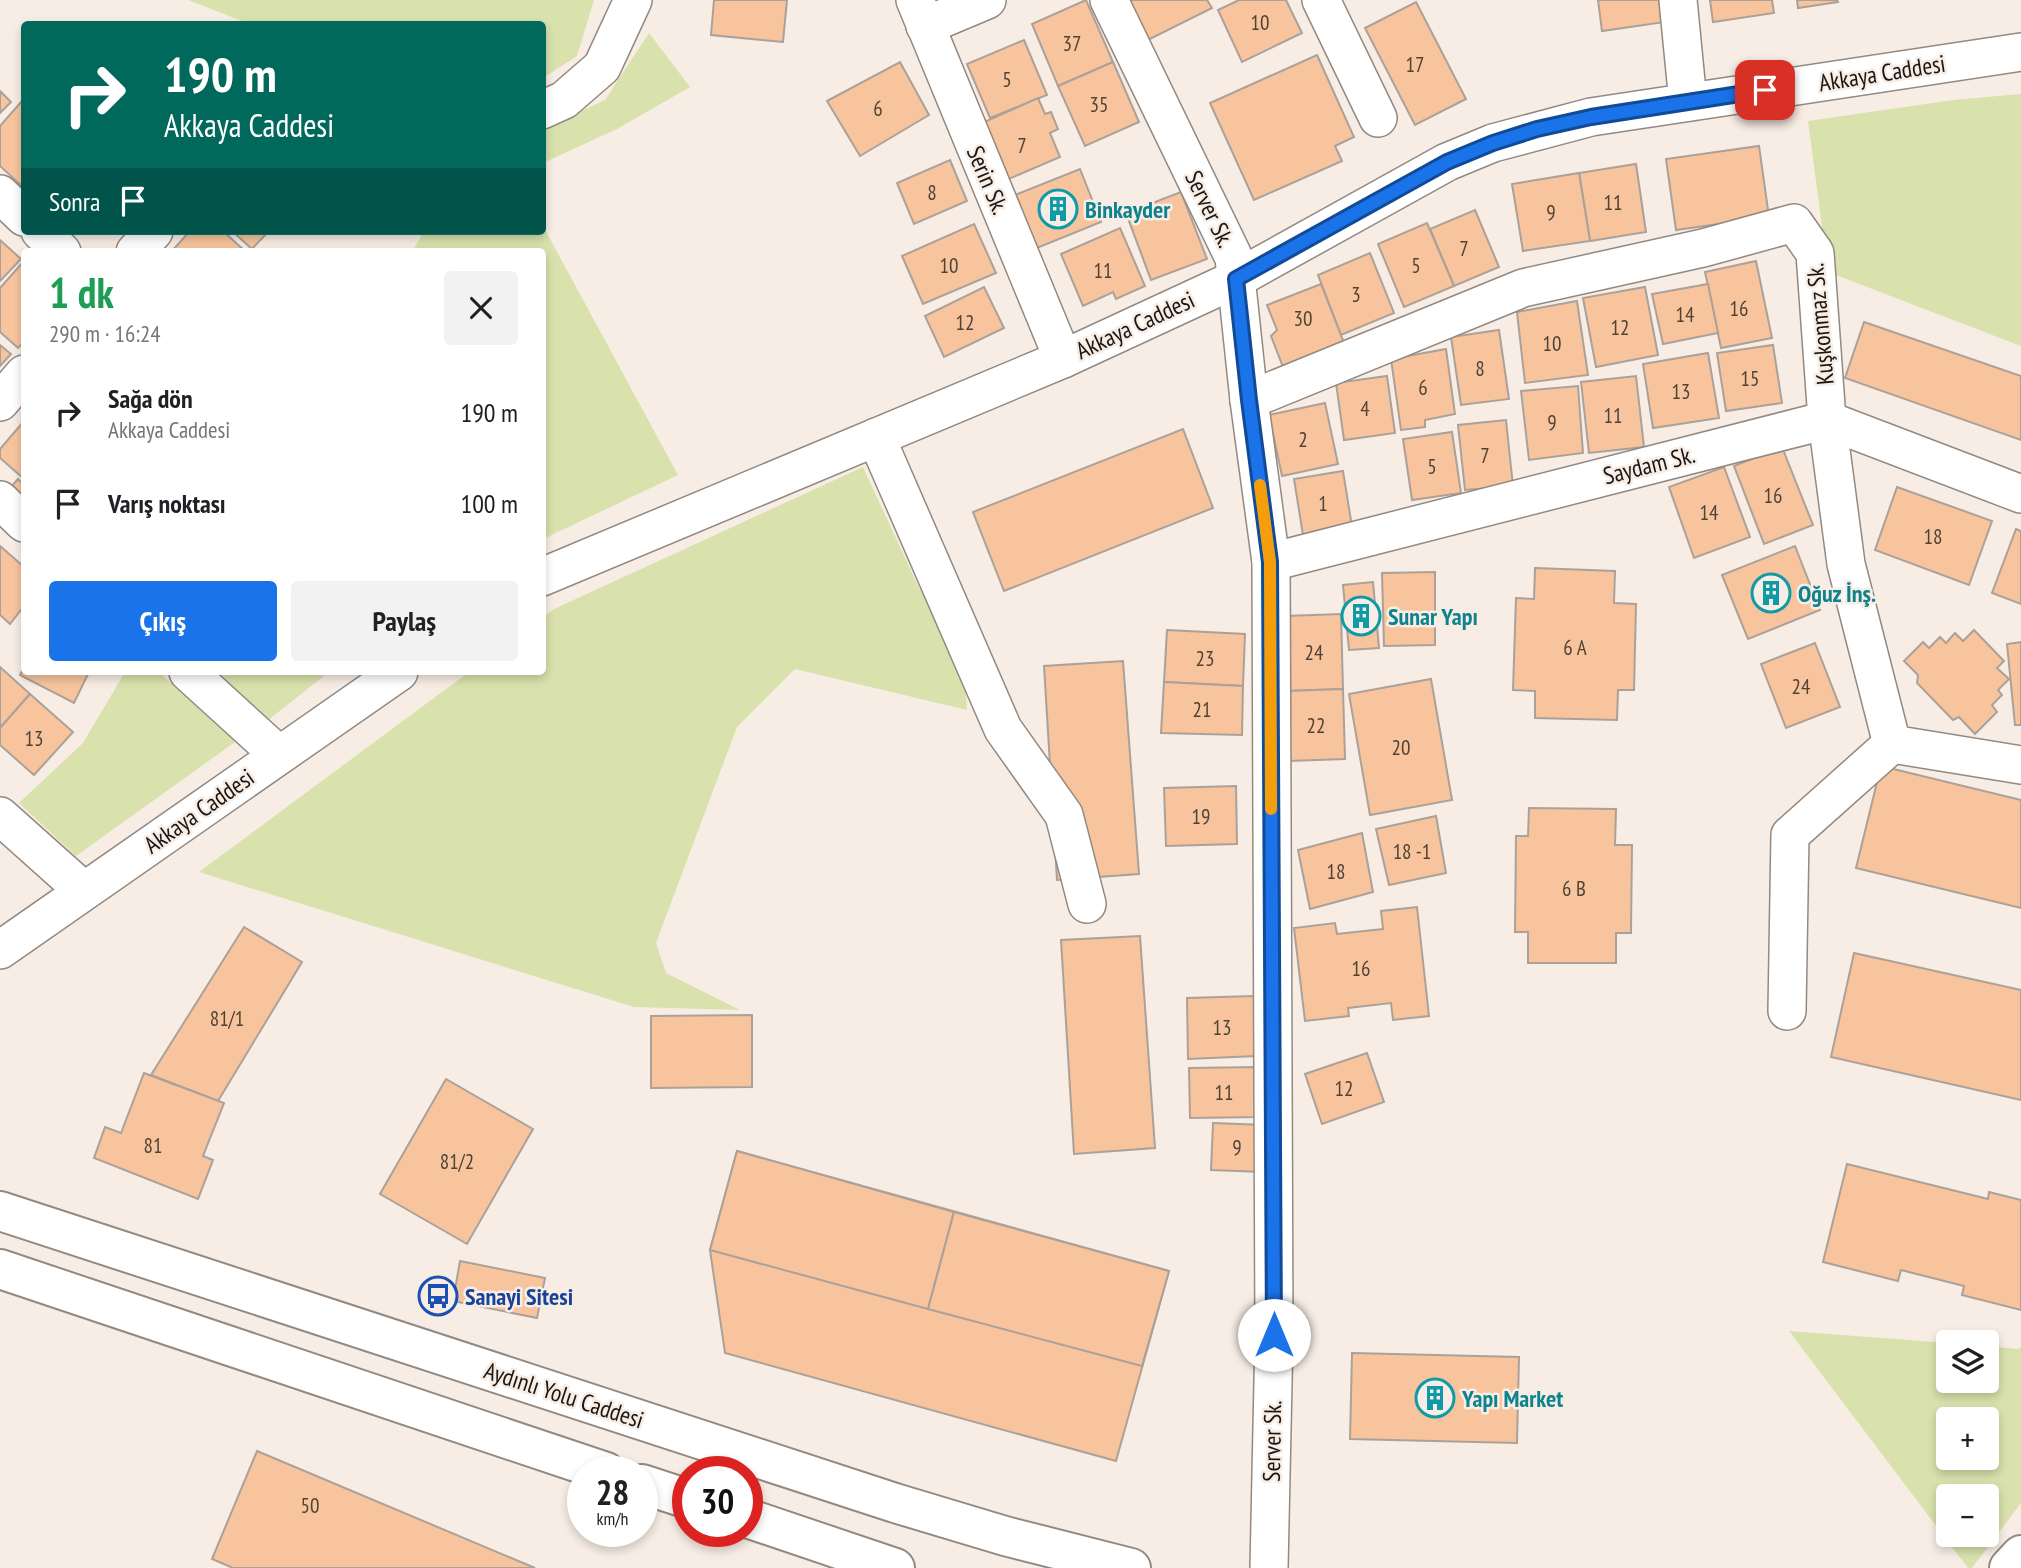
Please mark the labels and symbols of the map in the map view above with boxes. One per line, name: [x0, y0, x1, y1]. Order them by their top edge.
house number: 10: [1251, 9, 1269, 36]
house number: 37: [1063, 30, 1081, 57]
street label: Akkaya Caddesi: [1817, 48, 1947, 98]
house number: 17: [1406, 51, 1424, 78]
pin: [1735, 60, 1795, 120]
house number: 5: [1002, 66, 1012, 93]
house number: 35: [1090, 91, 1108, 118]
house number: 6: [873, 95, 883, 122]
house number: 7: [1017, 132, 1027, 159]
street label: Serin Sk.: [960, 141, 1016, 219]
street label: Server Sk.: [1178, 166, 1242, 252]
house number: 8: [927, 179, 937, 206]
building icon: Binkayder: [1037, 188, 1079, 230]
house number: 11: [1604, 189, 1622, 216]
place label: Binkayder: [1085, 194, 1171, 225]
house number: 9: [1546, 199, 1556, 226]
house number: 7: [1459, 235, 1469, 262]
house number: 10: [940, 252, 958, 279]
house number: 5: [1411, 252, 1421, 279]
house number: 11: [1094, 257, 1112, 284]
street label: Kuşkonmaz Sk.: [1799, 262, 1841, 386]
house number: 3: [1351, 281, 1361, 308]
street label: Akkaya Caddesi: [1071, 284, 1199, 366]
house number: 16: [1730, 295, 1748, 322]
house number: 14: [1676, 301, 1695, 328]
house number: 30: [1294, 305, 1312, 332]
house number: 12: [956, 309, 974, 336]
house number: 12: [1611, 314, 1629, 341]
house number: 10: [1543, 330, 1561, 357]
house number: 8: [1475, 355, 1485, 382]
house number: 15: [1741, 365, 1759, 392]
house number: 6: [1418, 374, 1428, 401]
house number: 13: [1672, 378, 1690, 405]
house number: 4: [1360, 395, 1370, 422]
house number: 11: [1604, 402, 1622, 429]
house number: 9: [1547, 409, 1557, 436]
house number: 2: [1298, 426, 1308, 453]
street label: Saydam Sk.: [1600, 439, 1698, 491]
house number: 7: [1480, 442, 1490, 469]
house number: 5: [1427, 453, 1437, 480]
house number: 16: [1764, 482, 1782, 509]
house number: 1: [1318, 490, 1328, 517]
house number: 14: [1700, 499, 1719, 526]
house number: 18: [1924, 523, 1942, 550]
building icon: Oğuz İnş.: [1750, 572, 1792, 614]
place label: Oğuz İnş.: [1798, 578, 1876, 609]
building icon: Sunar Yapı: [1340, 595, 1382, 637]
place label: Sunar Yapı: [1388, 601, 1478, 632]
house number: 6 A: [1563, 634, 1587, 661]
house number: 24: [1305, 639, 1324, 666]
house number: 23: [1196, 645, 1214, 672]
house number: 24: [1792, 673, 1811, 700]
house number: 21: [1193, 696, 1211, 723]
house number: 22: [1307, 712, 1325, 739]
house number: 13: [25, 725, 43, 752]
house number: 20: [1392, 734, 1410, 761]
street label: Akkaya Caddesi: [138, 762, 260, 860]
house number: 19: [1192, 803, 1210, 830]
house number: 18 -1: [1393, 838, 1431, 865]
house number: 18: [1327, 858, 1345, 885]
house number: 6 B: [1562, 875, 1586, 902]
house number: 16: [1352, 955, 1370, 982]
house number: 81/1: [210, 1005, 244, 1032]
house number: 13: [1213, 1014, 1231, 1041]
house number: 12: [1335, 1075, 1353, 1102]
house number: 11: [1215, 1079, 1233, 1106]
house number: 81: [144, 1132, 162, 1159]
house number: 9: [1232, 1134, 1242, 1161]
house number: 81/2: [440, 1148, 474, 1175]
bus stop icon: Sanayi Sitesi: [417, 1275, 459, 1317]
place label: Sanayi Sitesi: [465, 1281, 573, 1312]
position arrow: [1237, 1298, 1311, 1372]
street label: Aydınlı Yolu Caddesi: [480, 1355, 648, 1435]
building icon: Yapı Market: [1414, 1377, 1456, 1419]
place label: Yapı Market: [1461, 1383, 1563, 1414]
street label: Server Sk.: [1256, 1400, 1288, 1482]
speed limit sign: 30: [672, 1456, 763, 1547]
house number: 50: [301, 1492, 319, 1519]

